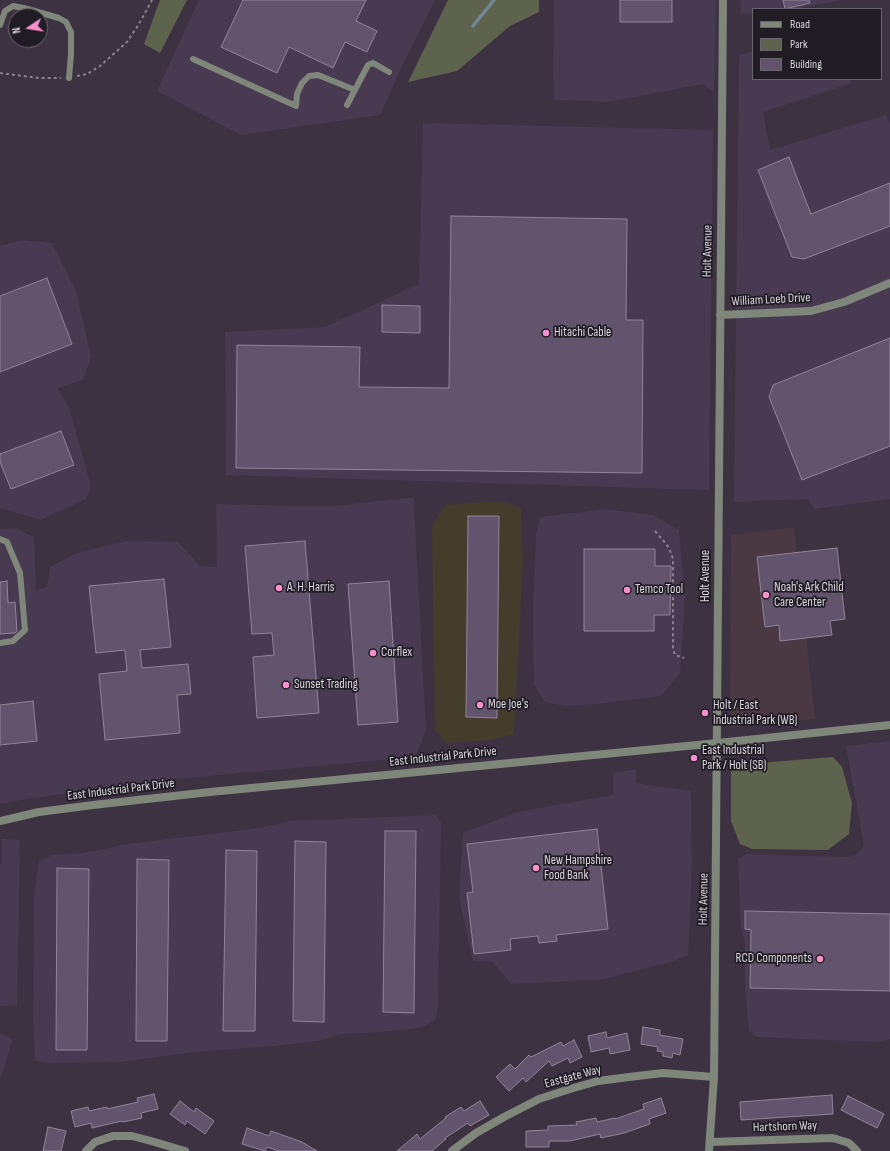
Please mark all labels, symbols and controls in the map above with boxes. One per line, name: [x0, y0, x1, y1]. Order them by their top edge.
north arrow: [8, 8, 48, 48]
legend: [752, 8, 882, 80]
text: Road: [790, 17, 810, 32]
text: N: [10, 26, 24, 35]
text: Park: [790, 37, 808, 52]
text: Building: [790, 57, 822, 72]
street label: Holt Avenue: [700, 225, 716, 277]
street label: William Loeb Drive: [731, 290, 811, 310]
place label: Hitachi Cable: [554, 325, 611, 341]
marker: Hitachi Cable: [541, 328, 551, 338]
street label: Holt Avenue: [698, 550, 714, 602]
place label: A. H. Harris: [287, 580, 334, 596]
place label: Noah's Ark Child Care Center: [774, 580, 844, 611]
place label: Temco Tool: [635, 582, 683, 598]
marker: A. H. Harris: [274, 583, 284, 593]
marker: Temco Tool: [622, 585, 632, 595]
marker: Noah's Ark Child Care Center: [761, 590, 771, 600]
place label: Corflex: [381, 645, 412, 661]
marker: Corflex: [368, 648, 378, 658]
place label: Sunset Trading: [294, 677, 358, 693]
marker: Sunset Trading: [281, 680, 291, 690]
place label: Moe Joe's: [488, 697, 528, 713]
place label: Holt / East Industrial Park (WB): [713, 698, 797, 729]
marker: Moe Joe's: [475, 700, 485, 710]
marker: Holt / East Industrial Park (WB): [700, 708, 710, 718]
place label: East Industrial Park / Holt (SB): [702, 743, 766, 774]
street label: East Industrial Park Drive: [388, 744, 498, 770]
marker: East Industrial Park / Holt (SB): [689, 753, 699, 763]
street label: East Industrial Park Drive: [66, 776, 176, 804]
place label: New Hampshire Food Bank: [544, 853, 612, 884]
marker: New Hampshire Food Bank: [531, 863, 541, 873]
street label: Holt Avenue: [696, 873, 712, 925]
place label: RCD Components: [736, 951, 812, 967]
marker: RCD Components: [815, 954, 825, 964]
street label: Eastgate Way: [543, 1062, 603, 1092]
street label: Hartshorn Way: [753, 1118, 817, 1136]

